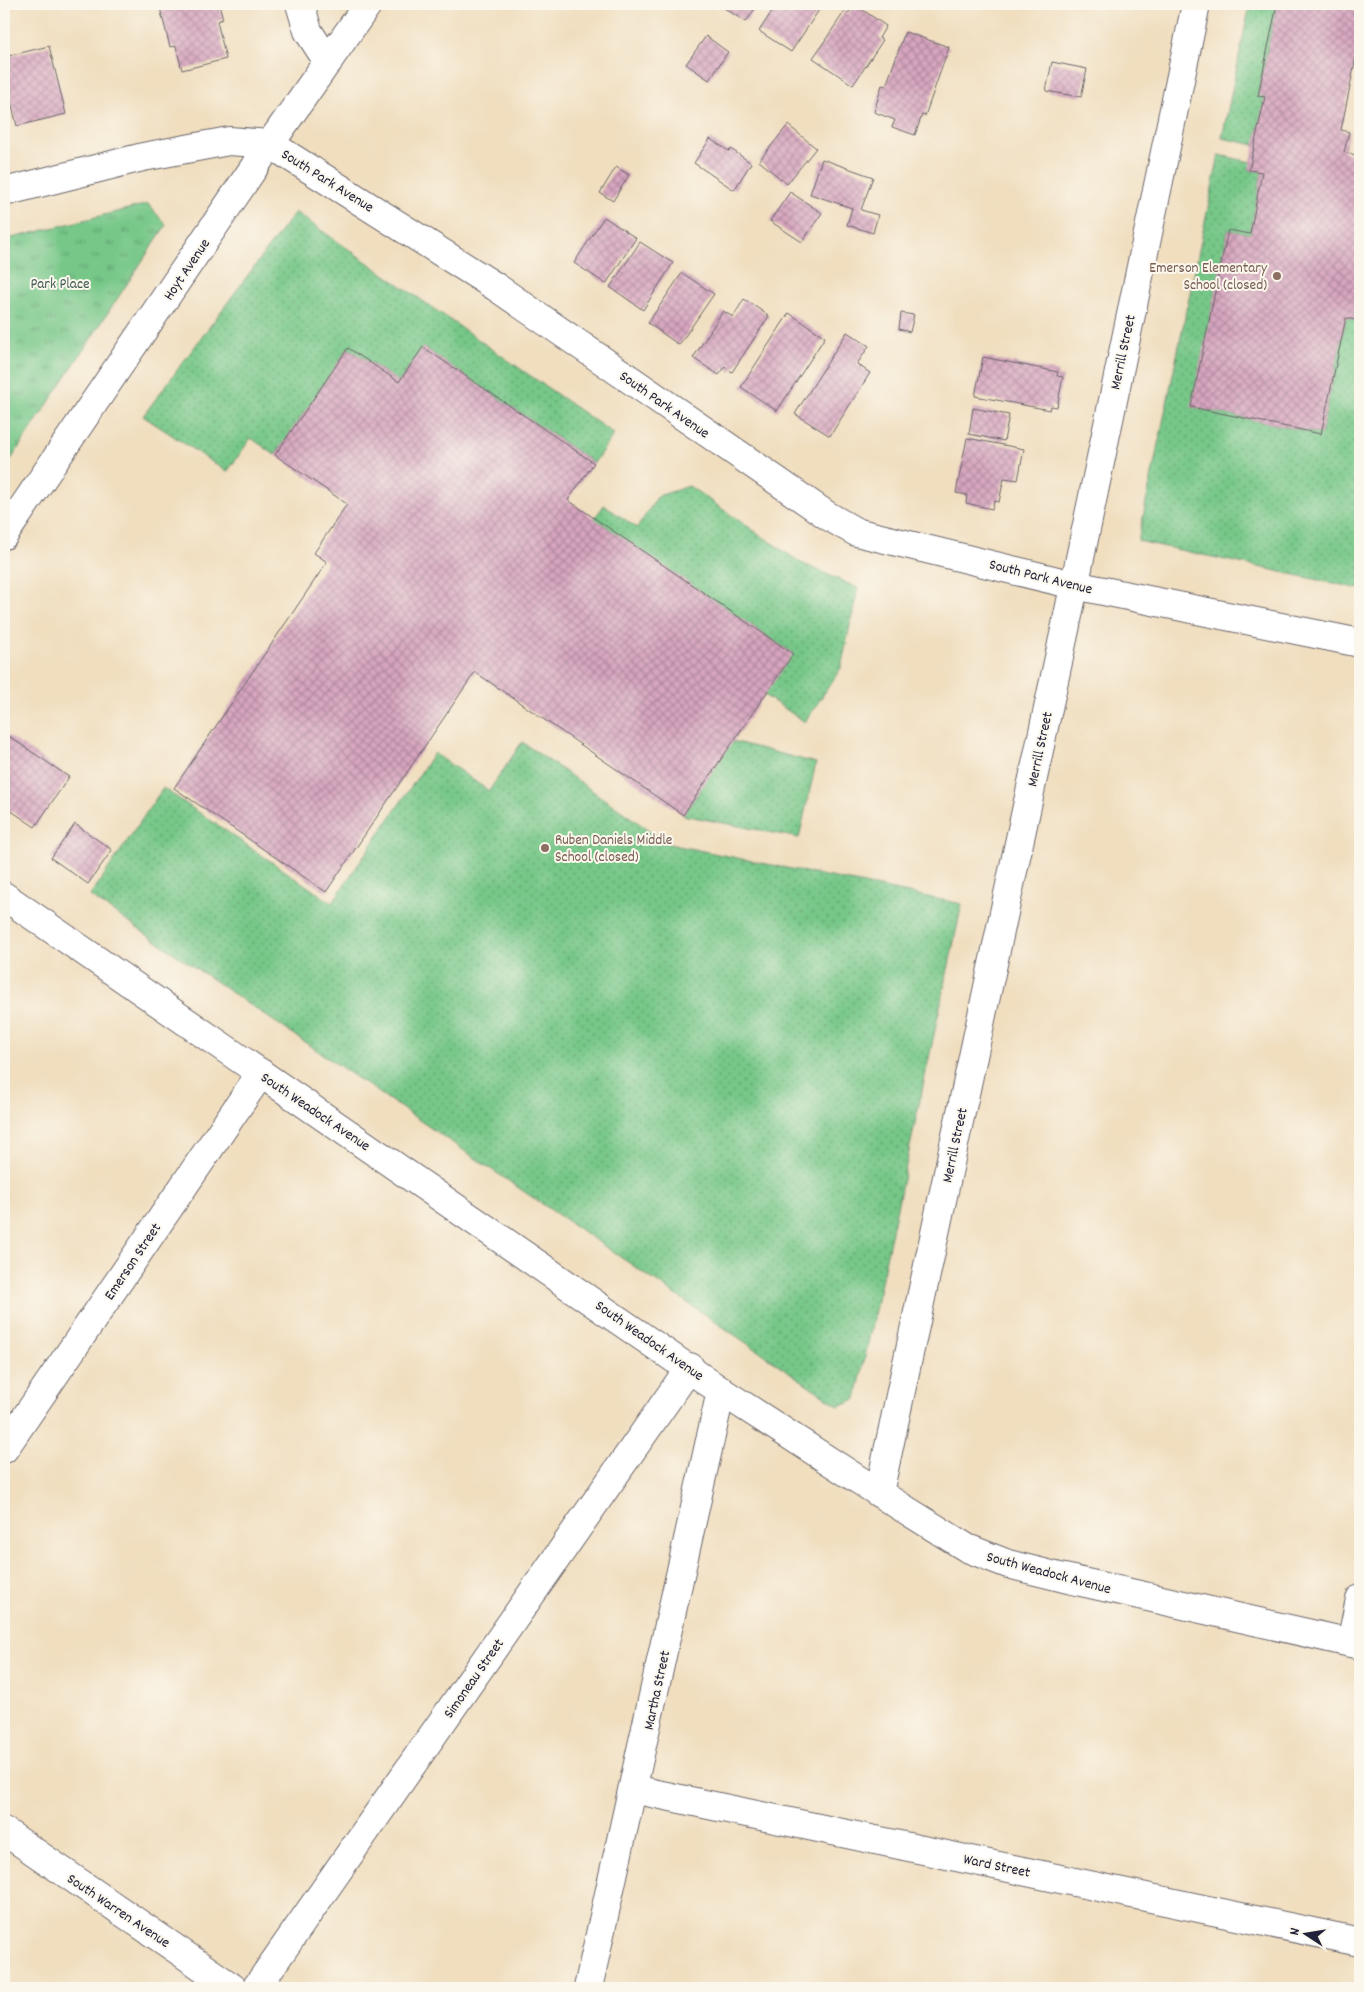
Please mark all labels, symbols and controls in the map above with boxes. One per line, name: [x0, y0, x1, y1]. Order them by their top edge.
street label: South Park Avenue: [276, 144, 378, 219]
street label: Hoyt Avenue: [159, 234, 217, 305]
place label: Emerson Elementary School (closed): [1149, 258, 1268, 297]
marker: Emerson Elementary School (closed): [1271, 270, 1283, 282]
park label: Park Place: [30, 274, 90, 296]
street label: Merrill Street: [1105, 312, 1143, 392]
street label: South Park Avenue: [614, 366, 714, 445]
street label: South Park Avenue: [987, 554, 1095, 601]
street label: Merrill Street: [1022, 709, 1060, 789]
place label: Ruben Daniels Middle School (closed): [555, 830, 673, 869]
marker: Ruben Daniels Middle School (closed): [539, 842, 551, 854]
street label: South Weadock Avenue: [256, 1068, 375, 1158]
street label: Merrill Street: [937, 1105, 975, 1185]
street label: Emerson Street: [100, 1219, 168, 1305]
street label: South Weadock Avenue: [590, 1296, 708, 1388]
street label: South Weadock Avenue: [984, 1547, 1114, 1601]
street label: Simoneau Street: [439, 1634, 511, 1724]
street label: Martha Street: [639, 1648, 677, 1732]
street label: Ward Street: [961, 1849, 1033, 1885]
street label: South Warren Avenue: [62, 1869, 174, 1955]
north arrow: [1282, 1910, 1332, 1960]
text: N: [1285, 1926, 1306, 1937]

